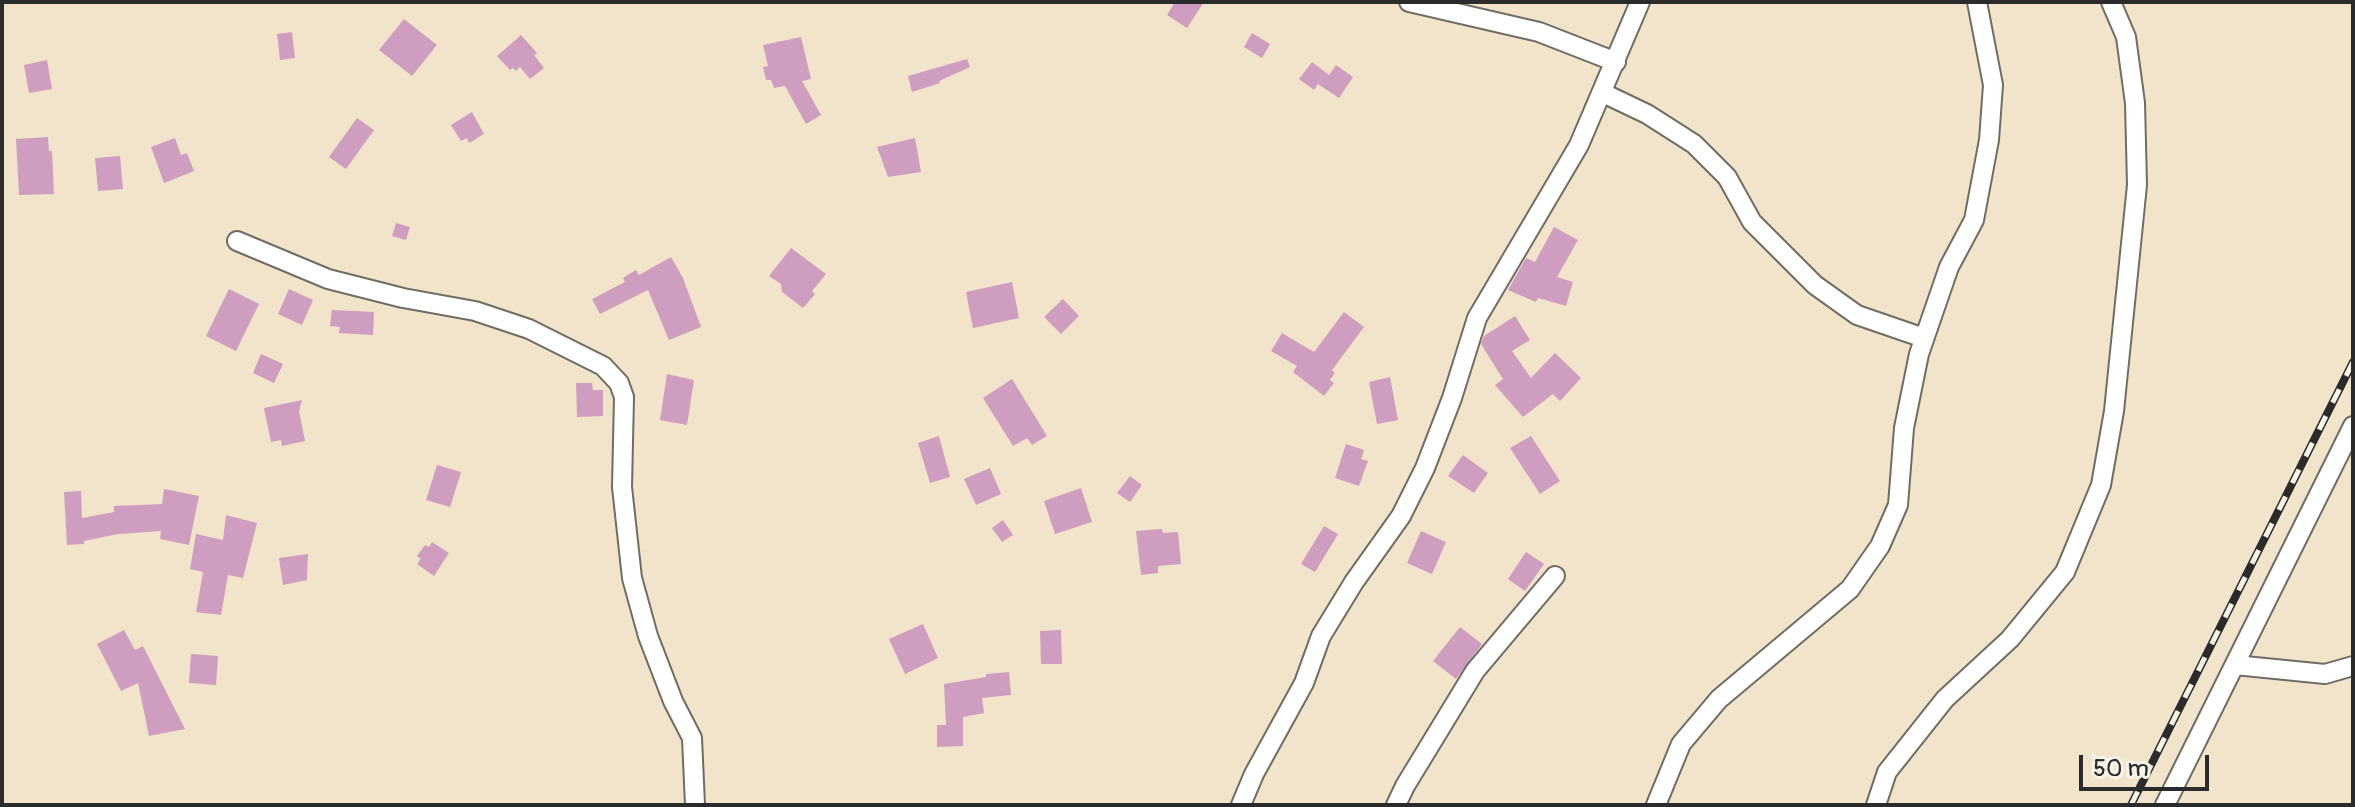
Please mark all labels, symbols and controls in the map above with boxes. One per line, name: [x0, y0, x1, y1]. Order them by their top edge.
scale bar: [2083, 739, 2213, 789]
text: 50 m: [2093, 754, 2149, 783]

